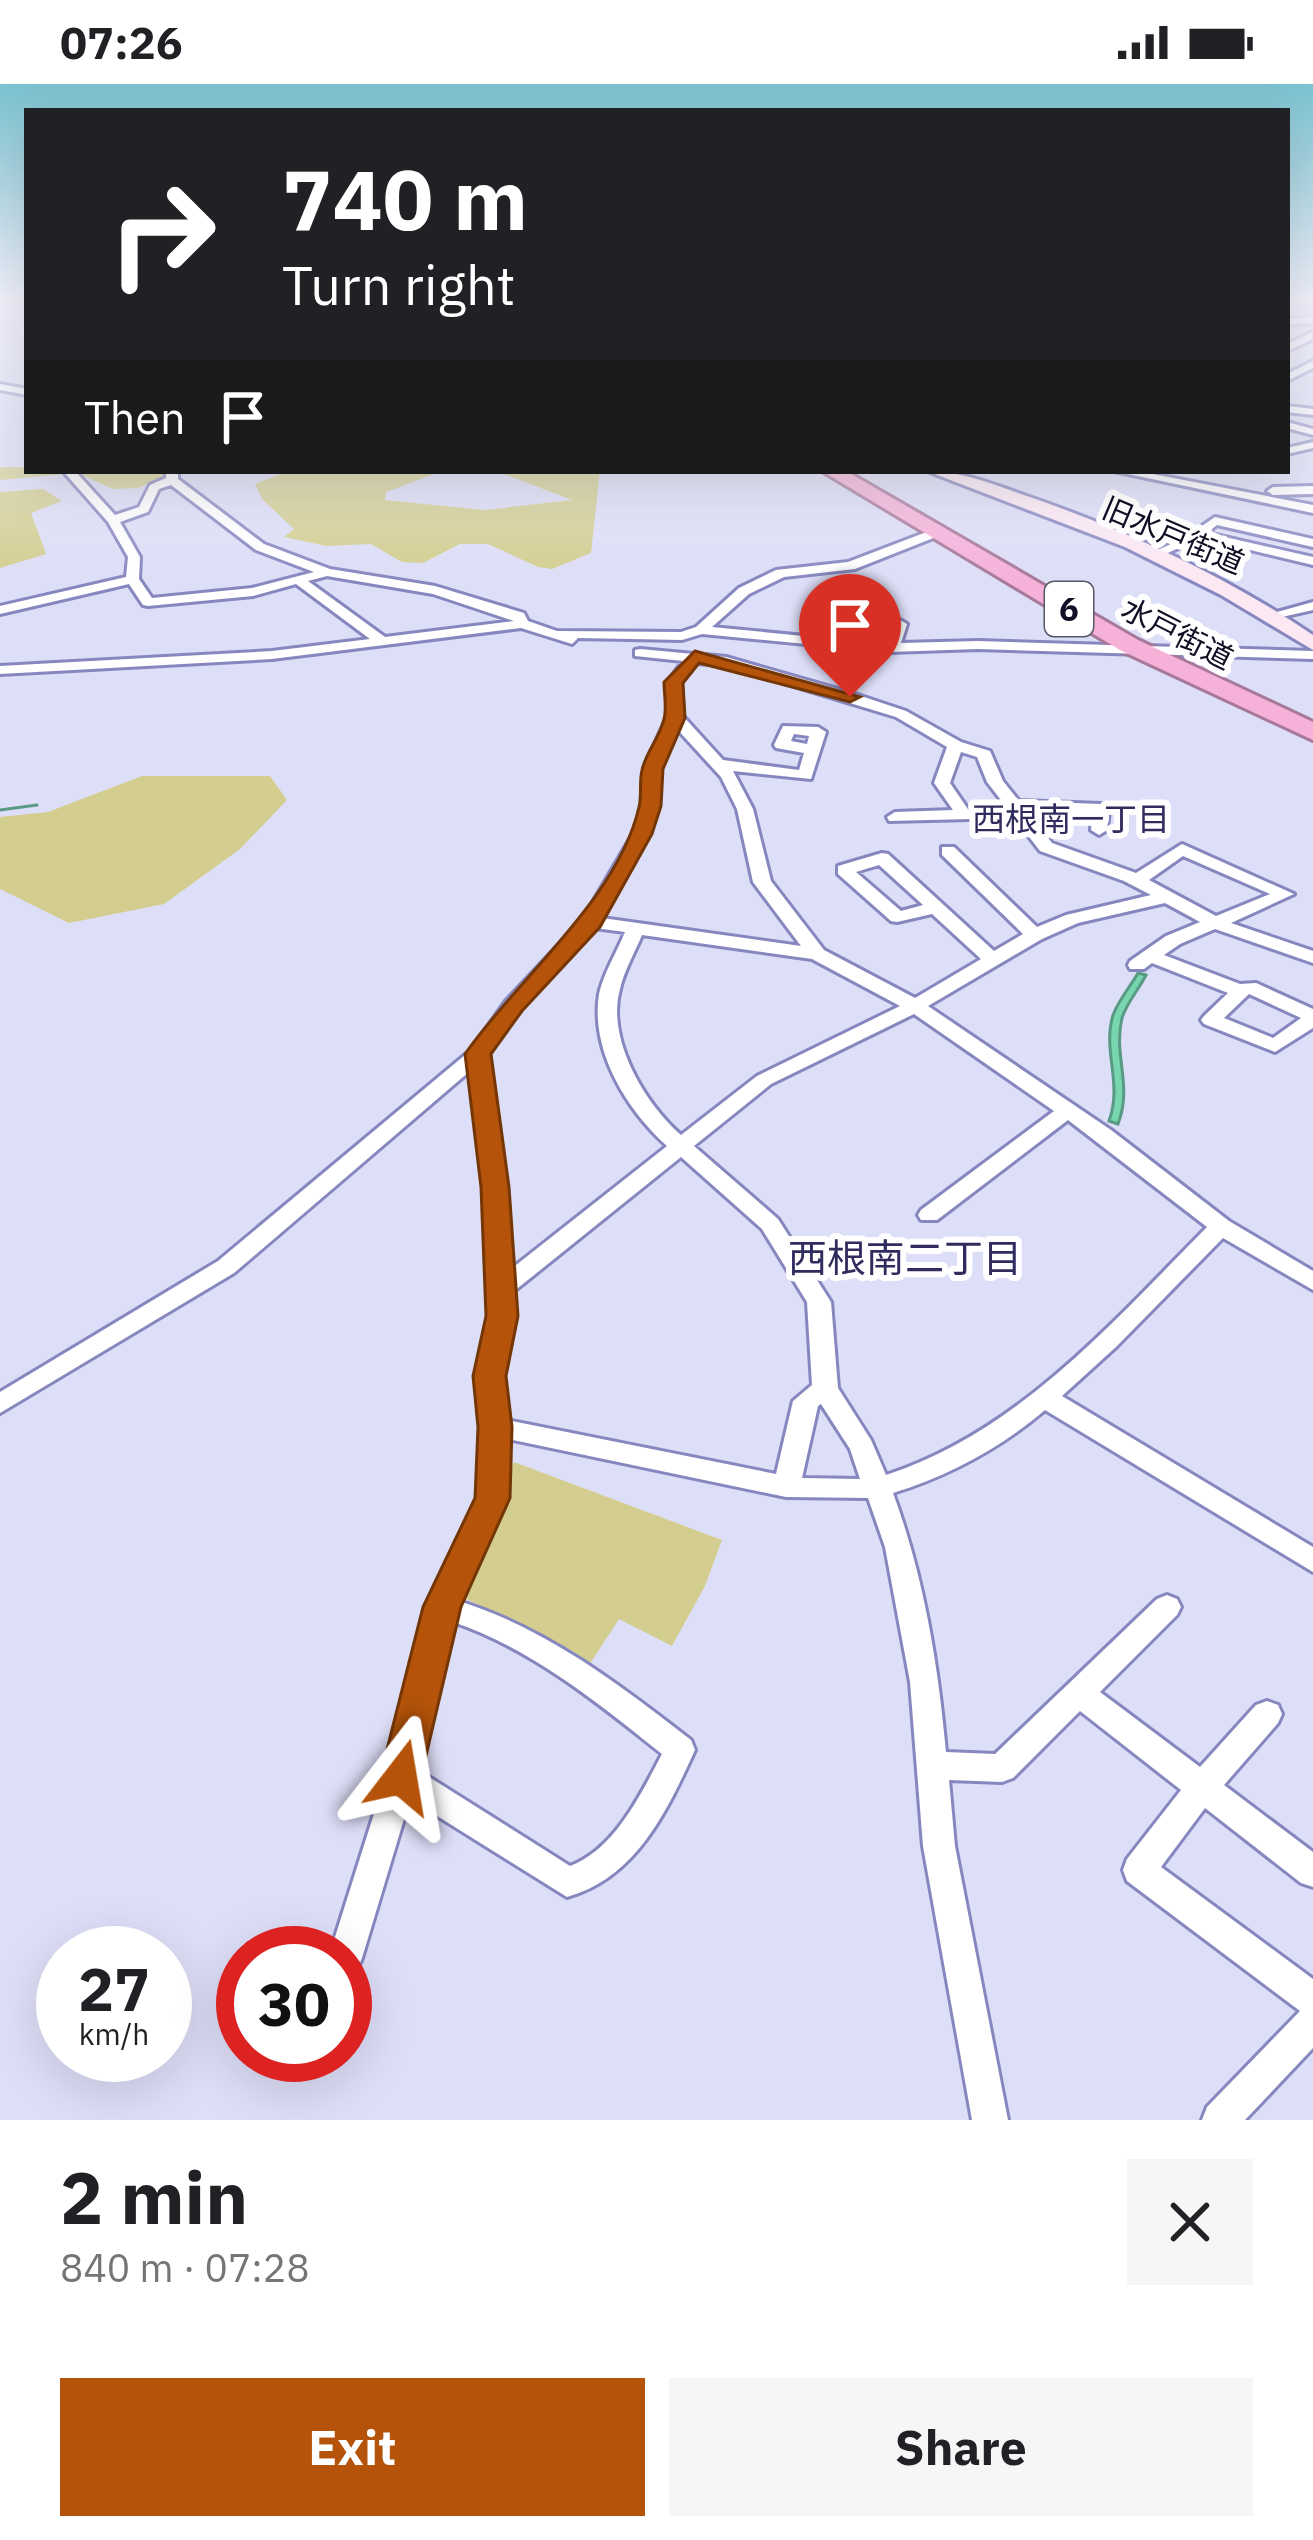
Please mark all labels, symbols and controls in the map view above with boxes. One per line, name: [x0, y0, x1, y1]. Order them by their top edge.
text: 07:26: [60, 13, 183, 71]
text: 740 m: [282, 144, 528, 253]
icon: right: [84, 156, 240, 312]
text: Turn right: [282, 250, 516, 320]
icon: arrive: [210, 384, 276, 450]
text: Then: [84, 388, 186, 446]
street label: 旧水戸街道: [1097, 487, 1250, 582]
pin: [799, 574, 901, 697]
road number: 6: [1045, 582, 1093, 636]
street label: 水戸街道: [1115, 588, 1240, 677]
icon: arrive: [817, 592, 883, 658]
district label: 西根南一丁目: [972, 797, 1170, 840]
district label: 西根南二丁目: [788, 1232, 1022, 1283]
position arrow: [338, 1714, 464, 1840]
speed limit sign: 30: [216, 1926, 372, 2082]
text: 27: [78, 1949, 150, 2028]
text: km/h: [79, 2014, 149, 2053]
text: 2 min: [60, 2150, 248, 2244]
button: close: [1127, 2159, 1253, 2285]
text: 840 m · 07:28: [60, 2242, 310, 2293]
button: Exit: [60, 2378, 645, 2516]
button: Share: [669, 2378, 1253, 2516]

